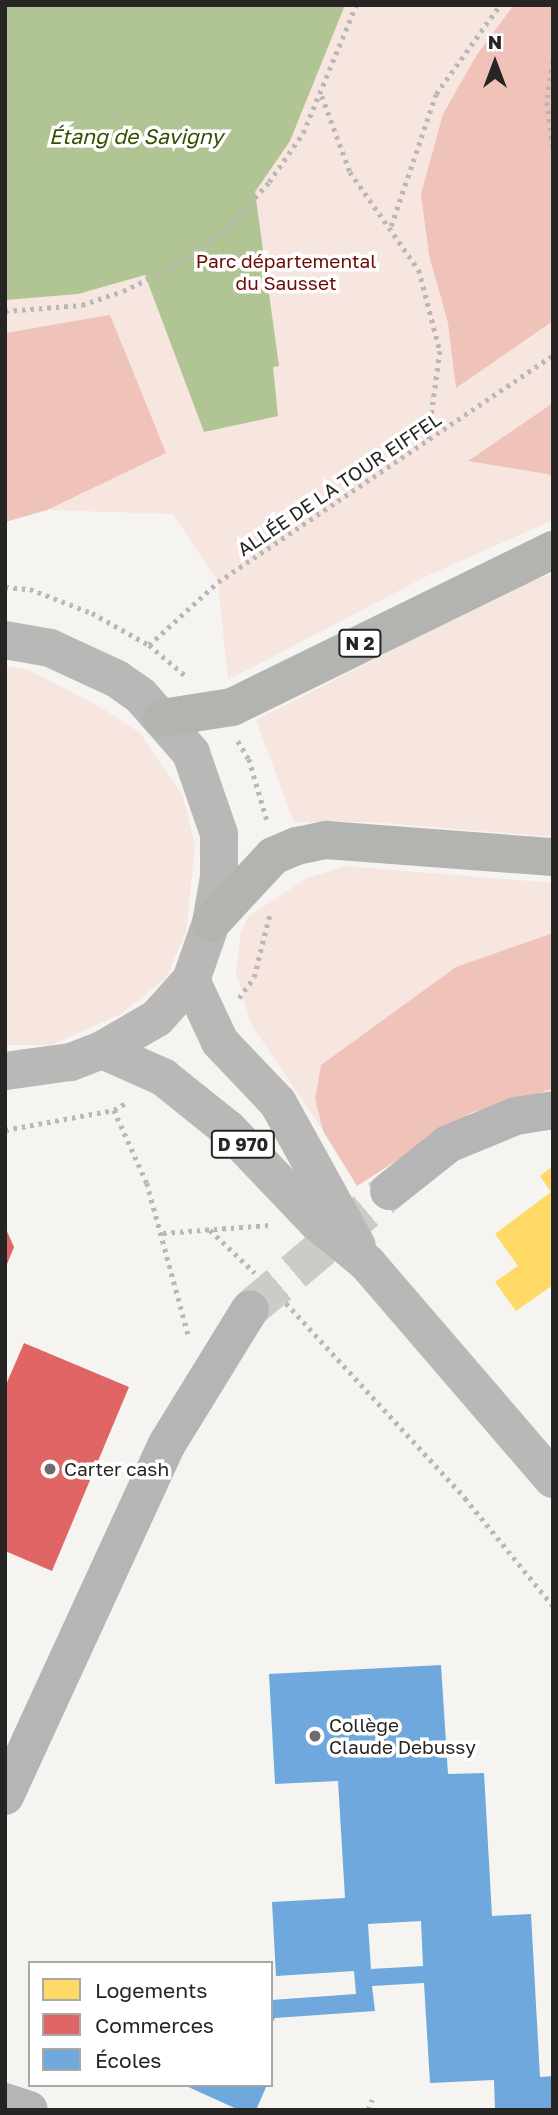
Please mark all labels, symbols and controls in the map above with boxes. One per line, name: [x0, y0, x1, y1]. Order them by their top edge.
north arrow: [460, 28, 530, 98]
text: N: [488, 30, 502, 53]
water label: Étang de Savigny: [49, 123, 223, 149]
park label: Parc départemental du Sausset: [196, 250, 376, 294]
street label: ALLÉE DE LA TOUR EIFFEL: [233, 407, 445, 561]
road number: N 2: [337, 628, 383, 658]
road number: D 970: [210, 1129, 276, 1158]
place label: Carter cash: [64, 1458, 169, 1480]
marker: Carter cash: [42, 1461, 58, 1477]
place label: Collège Claude Debussy: [329, 1714, 476, 1758]
marker: Collège Claude Debussy: [307, 1728, 323, 1744]
legend: [28, 1961, 273, 2087]
text: Logements: [95, 1977, 207, 2003]
text: Commerces: [95, 2012, 214, 2038]
text: Écoles: [95, 2047, 161, 2073]

